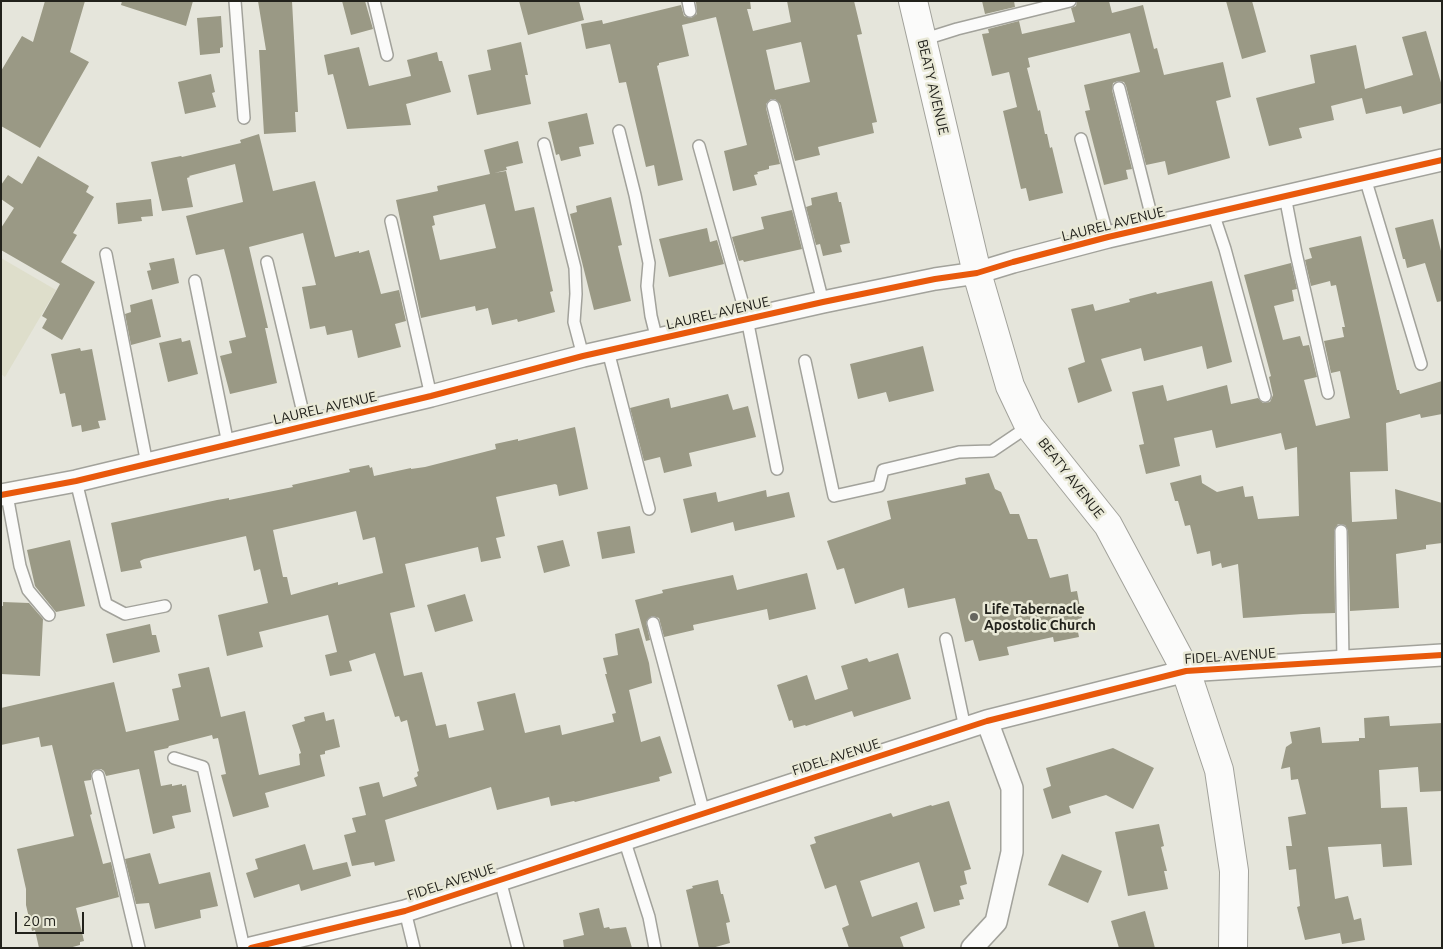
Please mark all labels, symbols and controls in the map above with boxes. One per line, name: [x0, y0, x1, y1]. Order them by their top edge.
street label: BEATY AVENUE: [914, 38, 952, 136]
street label: LAUREL AVENUE: [1060, 203, 1166, 245]
street label: LAUREL AVENUE: [665, 293, 771, 333]
street label: LAUREL AVENUE: [272, 388, 378, 428]
street label: BEATY AVENUE: [1034, 434, 1108, 522]
place label: Life Tabernacle Apostolic Church: [984, 601, 1096, 634]
marker: Life Tabernacle Apostolic Church: [968, 611, 980, 623]
street label: FIDEL AVENUE: [1184, 644, 1276, 668]
street label: FIDEL AVENUE: [790, 735, 882, 779]
street label: FIDEL AVENUE: [405, 860, 497, 904]
scale bar: [18, 902, 86, 934]
text: 20 m: [23, 912, 56, 929]

